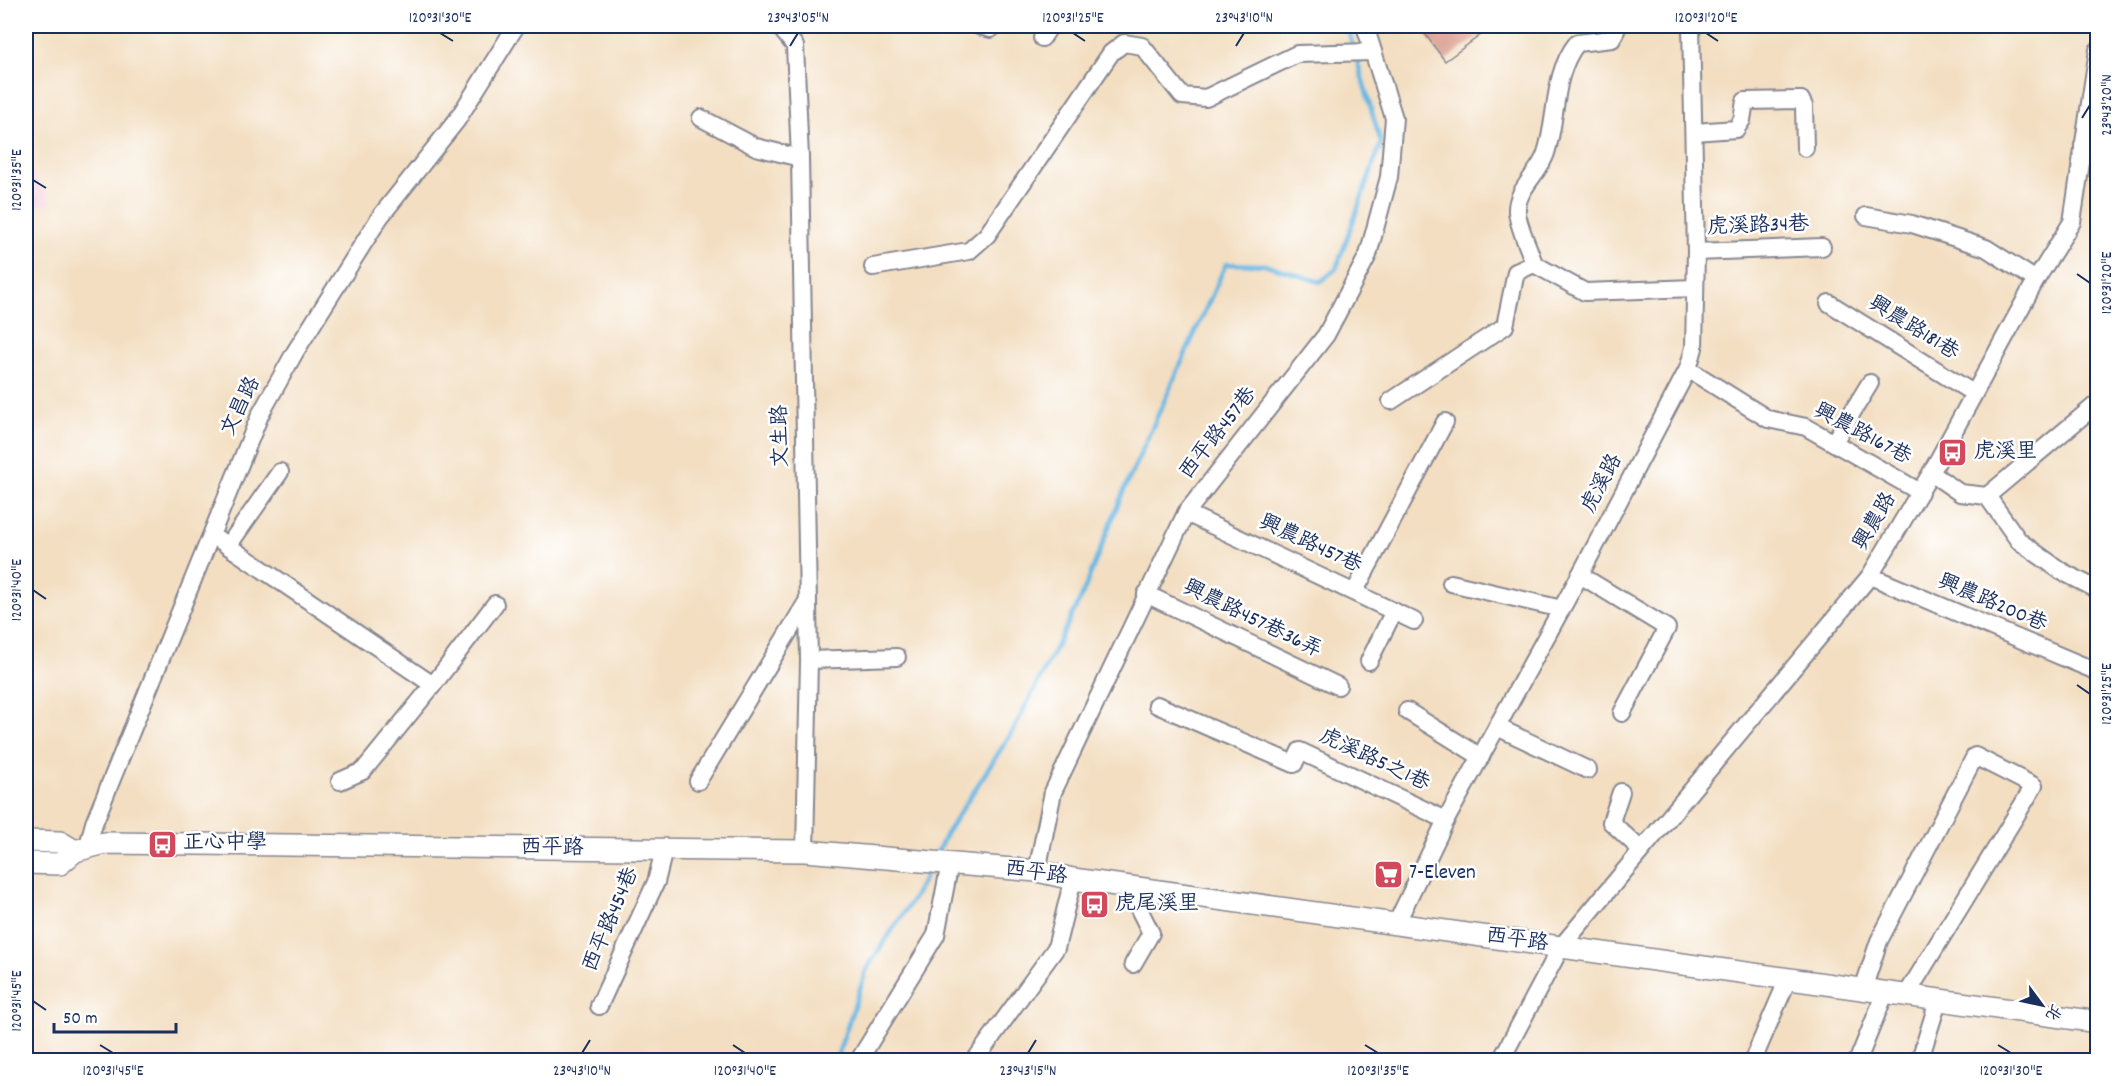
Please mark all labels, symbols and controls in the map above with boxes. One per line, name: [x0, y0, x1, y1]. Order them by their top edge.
text: 120°31'30"E: [409, 8, 472, 30]
text: 23°43'05"N: [767, 8, 829, 30]
text: 120°31'25"E: [1042, 8, 1104, 30]
text: 23°43'10"N: [1215, 8, 1273, 30]
text: 120°31'20"E: [1675, 8, 1737, 30]
text: 23°43'20"N: [2097, 74, 2119, 136]
text: 120°31'35"E: [7, 149, 29, 211]
street label: 虎溪路34巷: [1706, 210, 1810, 244]
text: 120°31'20"E: [2097, 252, 2119, 314]
street label: 興農路181巷: [1862, 289, 1964, 369]
street label: 文昌路: [215, 372, 269, 442]
street label: 西平路457巷: [1173, 381, 1265, 487]
street label: 興農路167巷: [1808, 397, 1916, 473]
street label: 文生路: [766, 404, 798, 468]
bus stop icon: 虎溪里: [1937, 437, 1969, 469]
place label: 虎溪里: [1974, 438, 2037, 468]
street label: 虎溪路: [1575, 449, 1631, 519]
street label: 興農路: [1847, 487, 1905, 557]
street label: 興農路457巷: [1254, 508, 1366, 582]
text: 120°31'40"E: [7, 559, 29, 621]
street label: 興農路200巷: [1933, 568, 2051, 640]
street label: 興農路457巷36弄: [1178, 573, 1326, 667]
text: 120°31'25"E: [2097, 663, 2119, 725]
street label: 虎溪路5之1巷: [1314, 722, 1434, 800]
bus stop icon: 正心中學: [146, 828, 178, 860]
place label: 正心中學: [183, 829, 267, 859]
street label: 西平路: [520, 833, 584, 865]
street label: 西平路: [1003, 855, 1069, 893]
supermarket icon: 7-Eleven: [1372, 858, 1404, 890]
place label: 7-Eleven: [1409, 859, 1476, 889]
street label: 西平路454巷: [576, 863, 648, 977]
bus stop icon: 虎尾溪里: [1078, 889, 1110, 921]
place label: 虎尾溪里: [1115, 890, 1199, 920]
street label: 西平路: [1484, 922, 1550, 960]
text: 120°31'45"E: [7, 970, 29, 1032]
north arrow: [2012, 975, 2072, 1035]
scale bar: [54, 996, 176, 1034]
text: 北: [2038, 999, 2066, 1025]
text: 50 m: [63, 1007, 98, 1032]
text: 120°31'45"E: [82, 1061, 144, 1083]
text: 23°43'10"N: [553, 1061, 611, 1083]
text: 120°31'40"E: [714, 1061, 776, 1083]
text: 23°43'15"N: [1000, 1061, 1056, 1083]
text: 120°31'35"E: [1347, 1061, 1409, 1083]
text: 120°31'30"E: [1980, 1061, 2043, 1083]

